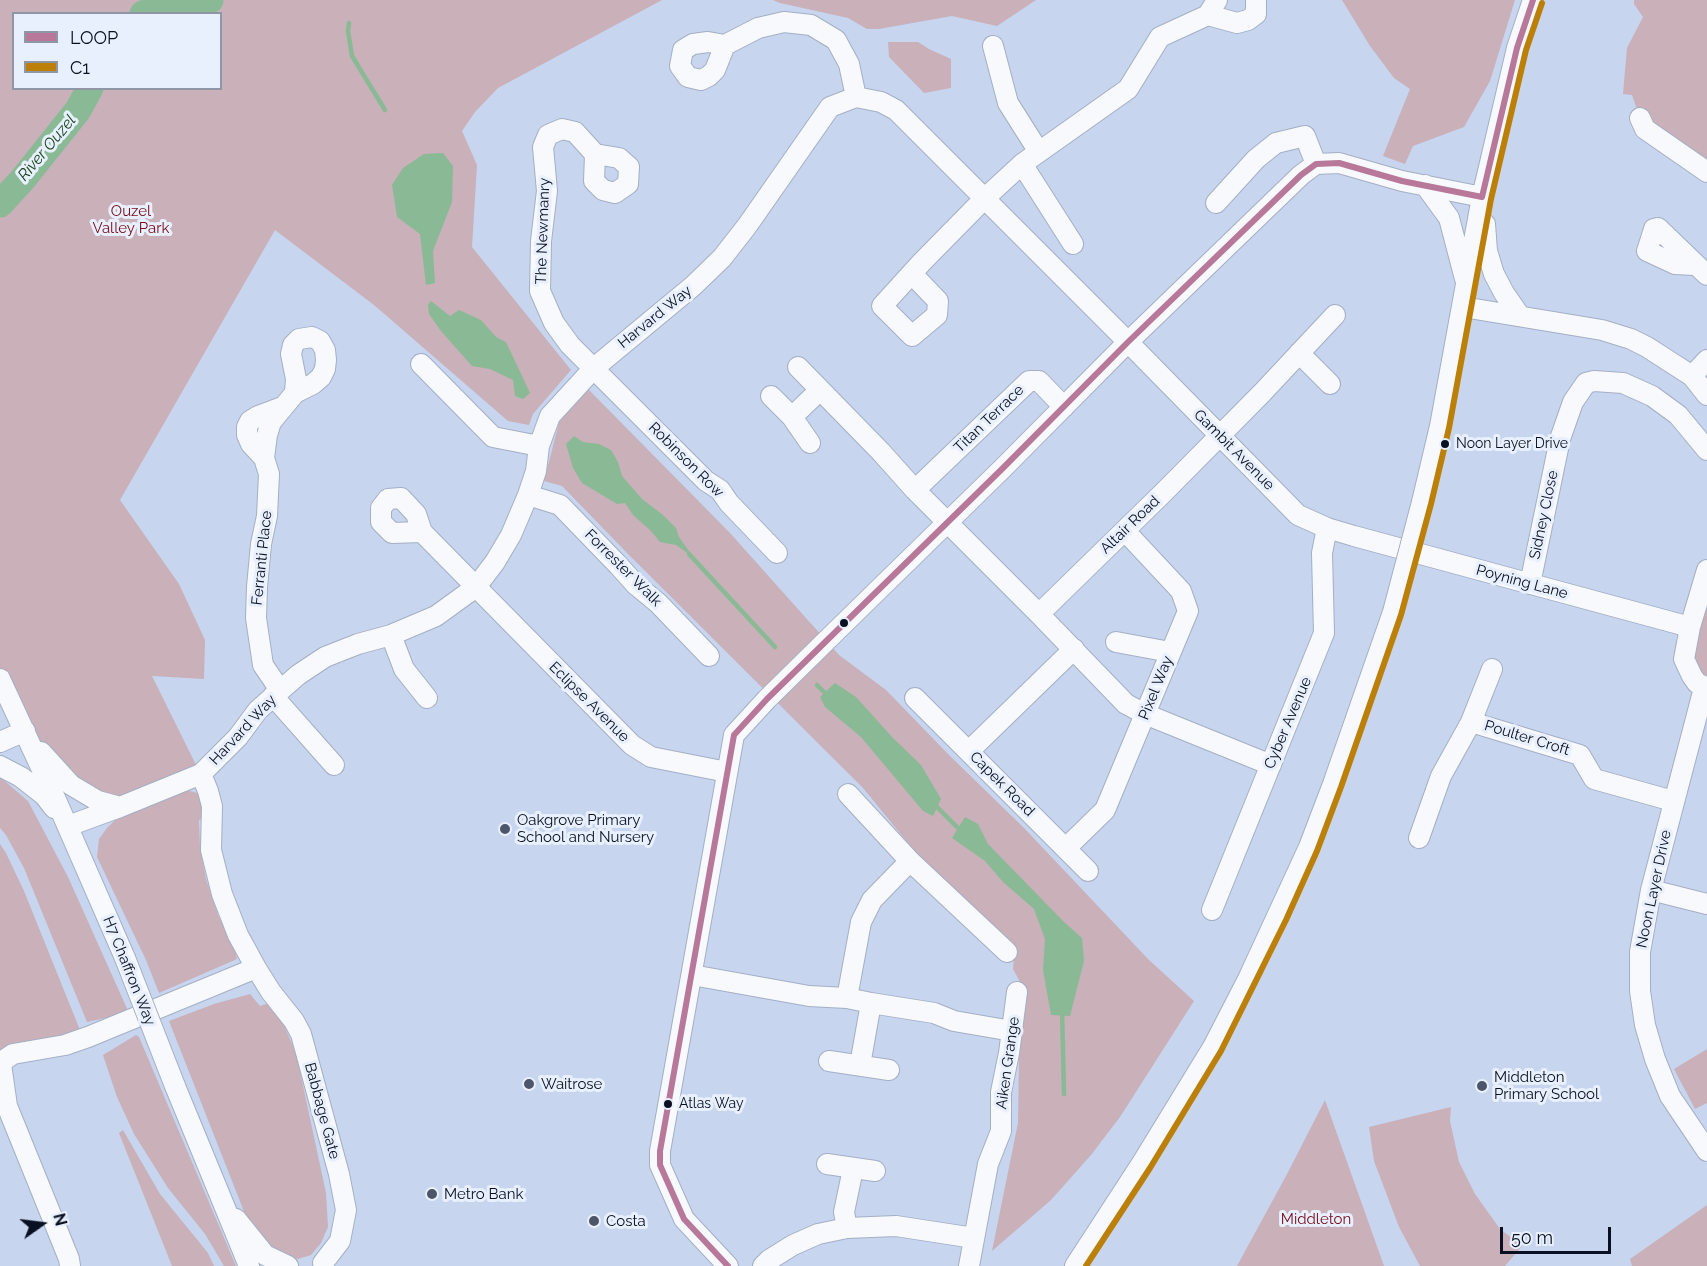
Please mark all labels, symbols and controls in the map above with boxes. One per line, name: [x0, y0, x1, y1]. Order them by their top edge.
legend: [12, 12, 222, 90]
text: LOOP: [70, 27, 118, 48]
text: C1: [70, 57, 90, 78]
water label: River Ouzel: [14, 111, 80, 185]
street label: The Newmanry: [532, 177, 554, 285]
park label: Ouzel Valley Park: [93, 202, 169, 237]
street label: Harvard Way: [615, 282, 695, 352]
street label: Titan Terrace: [950, 381, 1028, 457]
street label: Gambit Avenue: [1190, 406, 1278, 494]
street label: Robinson Row: [645, 419, 727, 501]
place label: Noon Layer Drive: [1456, 436, 1568, 452]
marker: Noon Layer Drive: [1439, 438, 1451, 450]
street label: Sidney Close: [1526, 469, 1562, 561]
street label: Altair Road: [1096, 492, 1164, 558]
street label: Ferranti Place: [248, 510, 276, 606]
street label: Forrester Walk: [581, 526, 665, 610]
street label: Poyning Lane: [1474, 561, 1570, 603]
unlabelled marker: [838, 617, 850, 629]
street label: Pixel Way: [1135, 653, 1177, 723]
street label: Eclipse Avenue: [545, 658, 633, 746]
street label: Cyber Avenue: [1261, 674, 1315, 772]
street label: Harvard Way: [206, 691, 280, 769]
street label: Poulter Croft: [1482, 717, 1572, 759]
street label: Capek Road: [966, 748, 1038, 820]
place label: Oakgrove Primary School and Nursery: [517, 811, 654, 846]
marker: Oakgrove Primary School and Nursery: [498, 822, 512, 836]
street label: Noon Layer Drive: [1633, 828, 1675, 950]
street label: H7 Chaffron Way: [99, 914, 159, 1028]
street label: Aiken Grange: [993, 1016, 1023, 1110]
street label: Babbage Gate: [300, 1061, 344, 1161]
place label: Middleton Primary School: [1494, 1068, 1599, 1103]
place label: Waitrose: [541, 1075, 602, 1093]
marker: Waitrose: [522, 1077, 536, 1091]
marker: Middleton Primary School: [1475, 1079, 1489, 1093]
place label: Atlas Way: [679, 1096, 744, 1112]
marker: Atlas Way: [662, 1098, 674, 1110]
place label: Metro Bank: [444, 1185, 523, 1203]
marker: Metro Bank: [425, 1187, 439, 1201]
north arrow: [12, 1194, 72, 1254]
park label: Middleton: [1281, 1210, 1351, 1228]
text: N: [49, 1211, 71, 1228]
place label: Costa: [606, 1212, 646, 1230]
marker: Costa: [587, 1214, 601, 1228]
scale bar: [1503, 1215, 1614, 1253]
text: 50 m: [1511, 1227, 1553, 1248]

